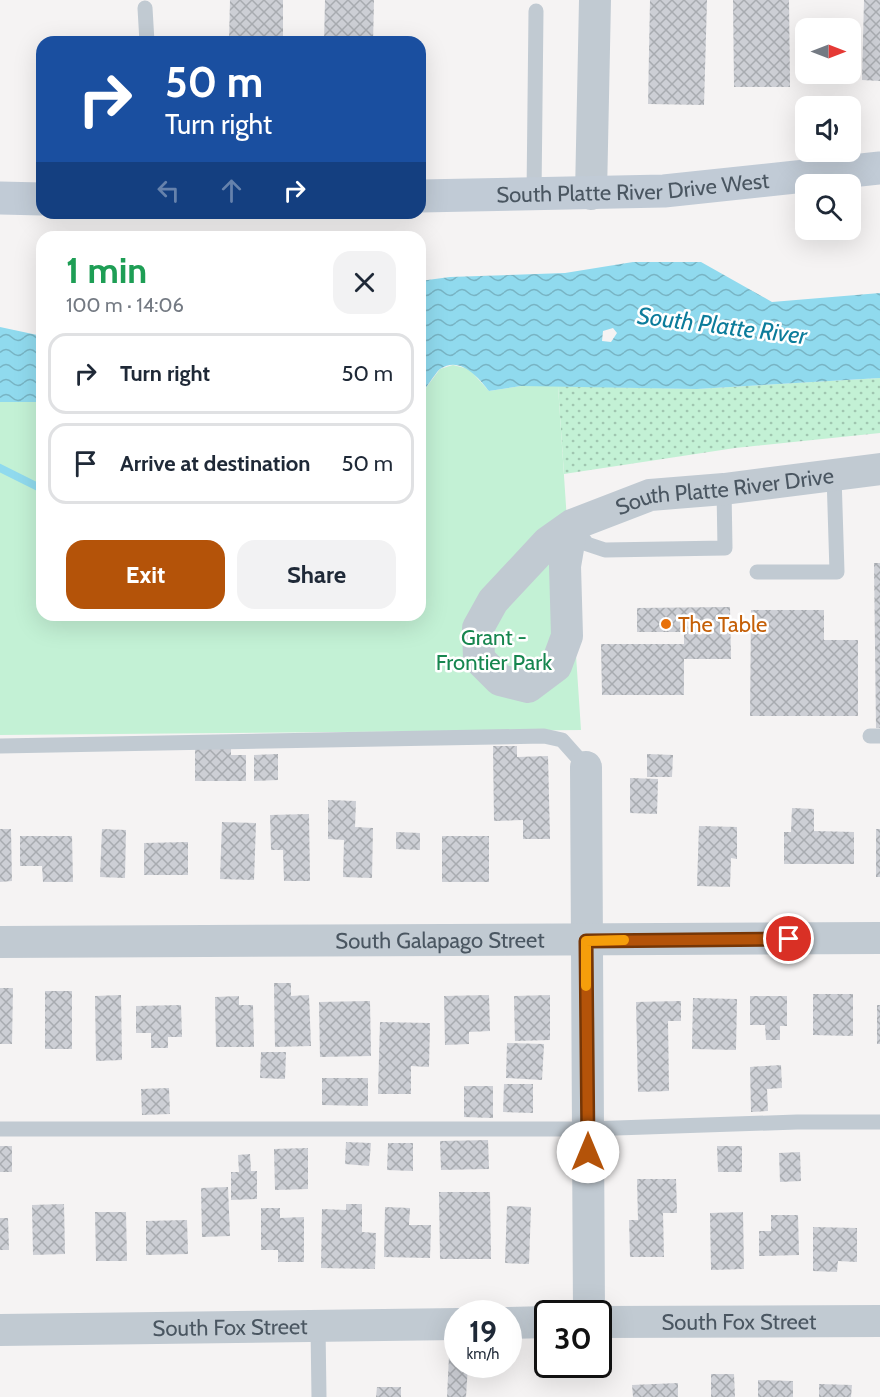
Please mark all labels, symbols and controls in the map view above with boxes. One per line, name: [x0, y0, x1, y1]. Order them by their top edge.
north arrow: [795, 18, 861, 84]
map controls: [795, 18, 861, 240]
text: 50 m: [165, 56, 263, 108]
icon: right: [66, 60, 144, 138]
button: sound: [795, 96, 861, 162]
text: Turn right: [165, 108, 272, 141]
street label: South Platte River Drive West: [496, 167, 771, 208]
icon: left: [152, 174, 185, 207]
icon: ahead: [215, 174, 248, 207]
icon: right: [278, 174, 311, 207]
button: search: [795, 174, 861, 240]
text: 1 min: [66, 248, 147, 292]
button: close: [333, 251, 396, 314]
text: 100 m · 14:06: [66, 293, 184, 317]
water label: South Platte River: [636, 301, 810, 350]
icon: right: [69, 357, 102, 390]
text: Turn right: [120, 360, 210, 387]
text: 50 m: [341, 360, 393, 387]
icon: arrive: [69, 447, 102, 480]
text: Arrive at destination: [120, 450, 310, 477]
text: 50 m: [341, 450, 393, 477]
street label: South Platte River Drive: [612, 462, 835, 521]
button: Exit: [66, 540, 225, 609]
button: Share: [237, 540, 396, 609]
place label: The Table: [678, 611, 767, 638]
marker: The Table: [659, 617, 673, 631]
park label: Grant - Frontier Park: [436, 624, 552, 676]
pin: [763, 913, 814, 964]
icon: arrive: [772, 922, 805, 955]
street label: South Galapago Street: [335, 927, 545, 954]
position arrow: [556, 1120, 620, 1184]
speed limit sign: 30: [534, 1300, 612, 1378]
street label: South Fox Street: [661, 1308, 817, 1336]
street label: South Fox Street: [152, 1313, 308, 1342]
text: 19: [469, 1313, 497, 1350]
text: km/h: [467, 1345, 499, 1363]

